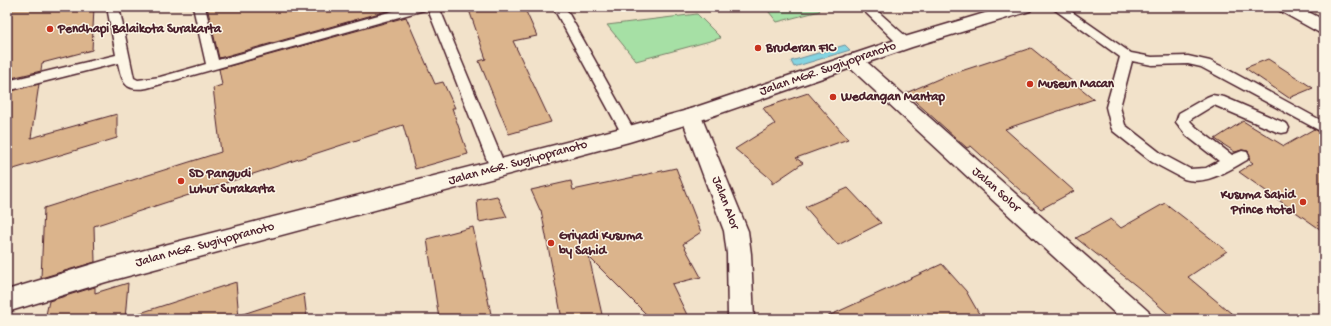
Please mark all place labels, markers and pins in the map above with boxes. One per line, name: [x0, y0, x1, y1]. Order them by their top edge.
place label: Pendhapi Balaikota Surakarta: [57, 22, 222, 38]
marker: Pendhapi Balaikota Surakarta: [45, 24, 55, 34]
place label: Bruderan FIC: [765, 41, 838, 56]
marker: Bruderan FIC: [753, 43, 763, 53]
place label: Museun Macan: [1038, 77, 1115, 92]
marker: Museun Macan: [1025, 79, 1035, 89]
place label: Wedangan Mantap: [840, 90, 946, 106]
marker: Wedangan Mantap: [828, 92, 838, 102]
place label: SD Pangudi Luhur Surakarta: [189, 167, 275, 197]
marker: SD Pangudi Luhur Surakarta: [176, 176, 186, 186]
place label: Kusuma Sahid Prince Hotel: [1220, 188, 1296, 218]
marker: Kusuma Sahid Prince Hotel: [1298, 197, 1308, 207]
place label: Griyadi Kusuma by Sahid: [558, 229, 643, 259]
marker: Griyadi Kusuma by Sahid: [546, 238, 556, 248]

